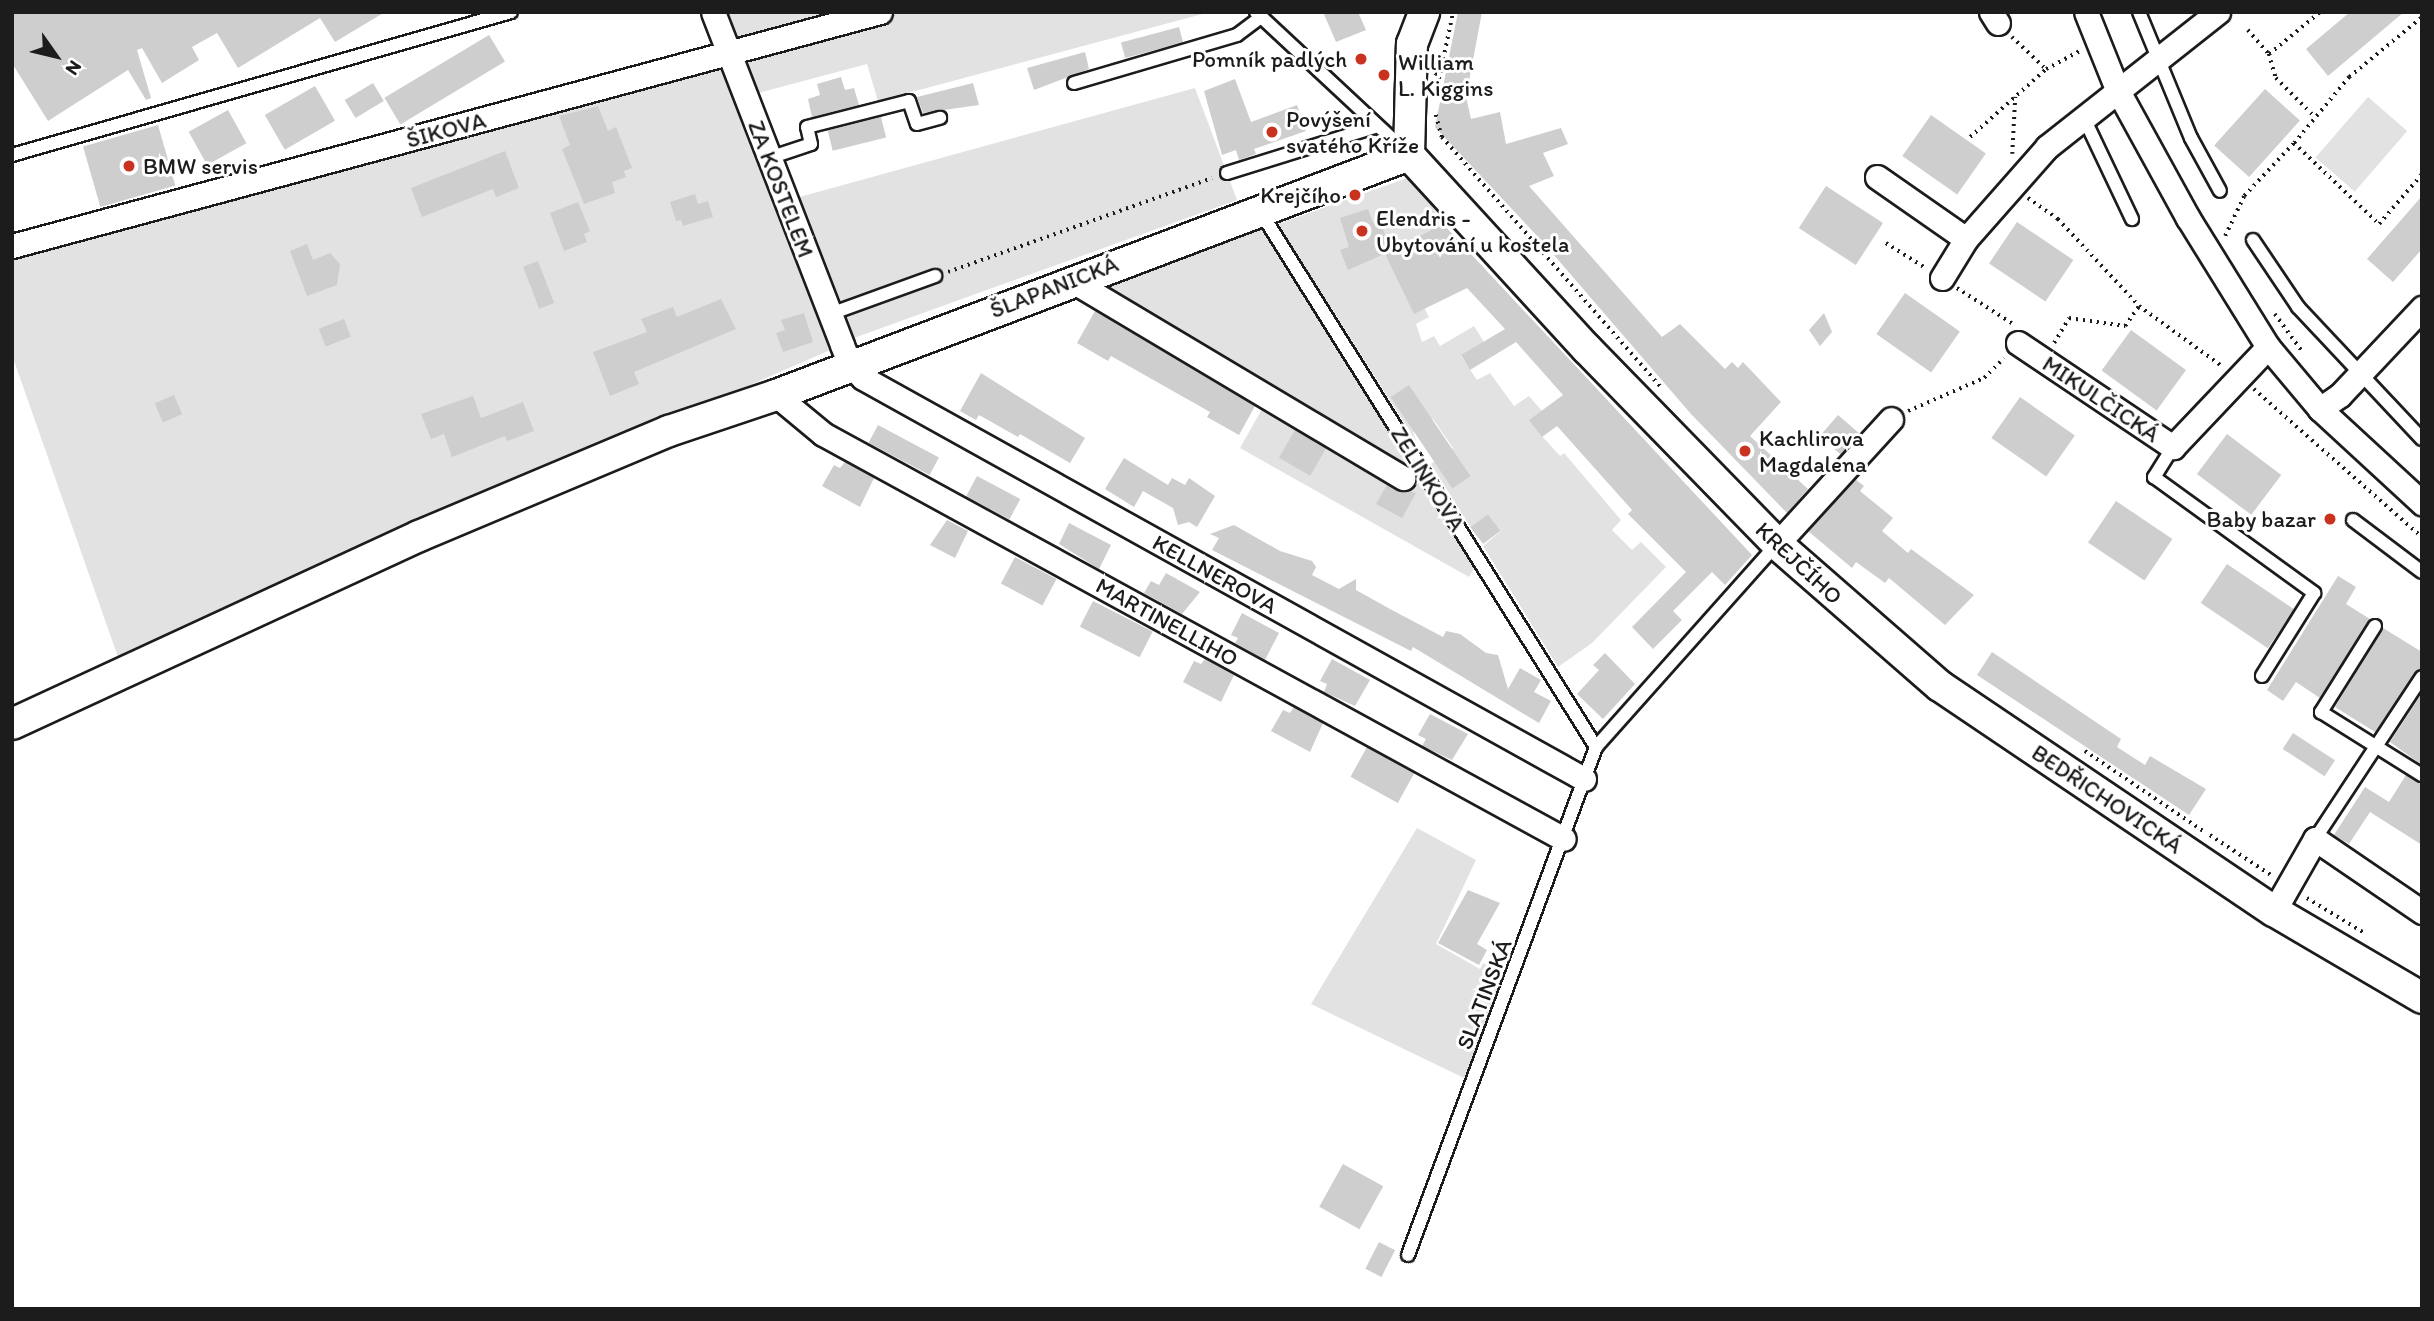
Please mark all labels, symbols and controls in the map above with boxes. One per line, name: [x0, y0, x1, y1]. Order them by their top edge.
north arrow: [21, 21, 91, 91]
place label: Pomník padlých: [1192, 45, 1347, 73]
place label: William L. Kiggins: [1398, 48, 1494, 102]
marker: Pomník padlých: [1353, 51, 1369, 67]
text: N: [61, 56, 87, 80]
marker: William L. Kiggins: [1376, 67, 1392, 83]
place label: Povýšení svatého Kříže: [1286, 105, 1419, 159]
street label: ŠIKOVA: [403, 106, 489, 154]
street label: ZA KOSTELEM: [742, 116, 820, 262]
marker: Povýšení svatého Kříže: [1264, 124, 1280, 140]
place label: BMW servis: [143, 152, 258, 180]
marker: BMW servis: [121, 158, 137, 174]
place label: Krejčího: [1260, 181, 1341, 209]
marker: Krejčího: [1347, 187, 1363, 203]
place label: Elendris - Ubytování u kostela: [1376, 204, 1570, 258]
marker: Elendris - Ubytování u kostela: [1354, 223, 1370, 239]
street label: ŠLAPANICKÁ: [986, 250, 1122, 324]
street label: MIKULČICKÁ: [2037, 350, 2165, 448]
street label: ZELINKOVA: [1385, 421, 1471, 537]
place label: Kachlirova Magdalena: [1759, 424, 1867, 478]
marker: Kachlirova Magdalena: [1737, 443, 1753, 459]
place label: Baby bazar: [2206, 505, 2316, 533]
marker: Baby bazar: [2322, 511, 2338, 527]
street label: KREJČÍHO: [1750, 516, 1848, 610]
street label: KELLNEROVA: [1148, 528, 1282, 620]
street label: MARTINELLIHO: [1091, 571, 1243, 673]
street label: BEDŘICHOVICKÁ: [2026, 738, 2188, 860]
street label: SLATINSKÁ: [1450, 935, 1518, 1053]

